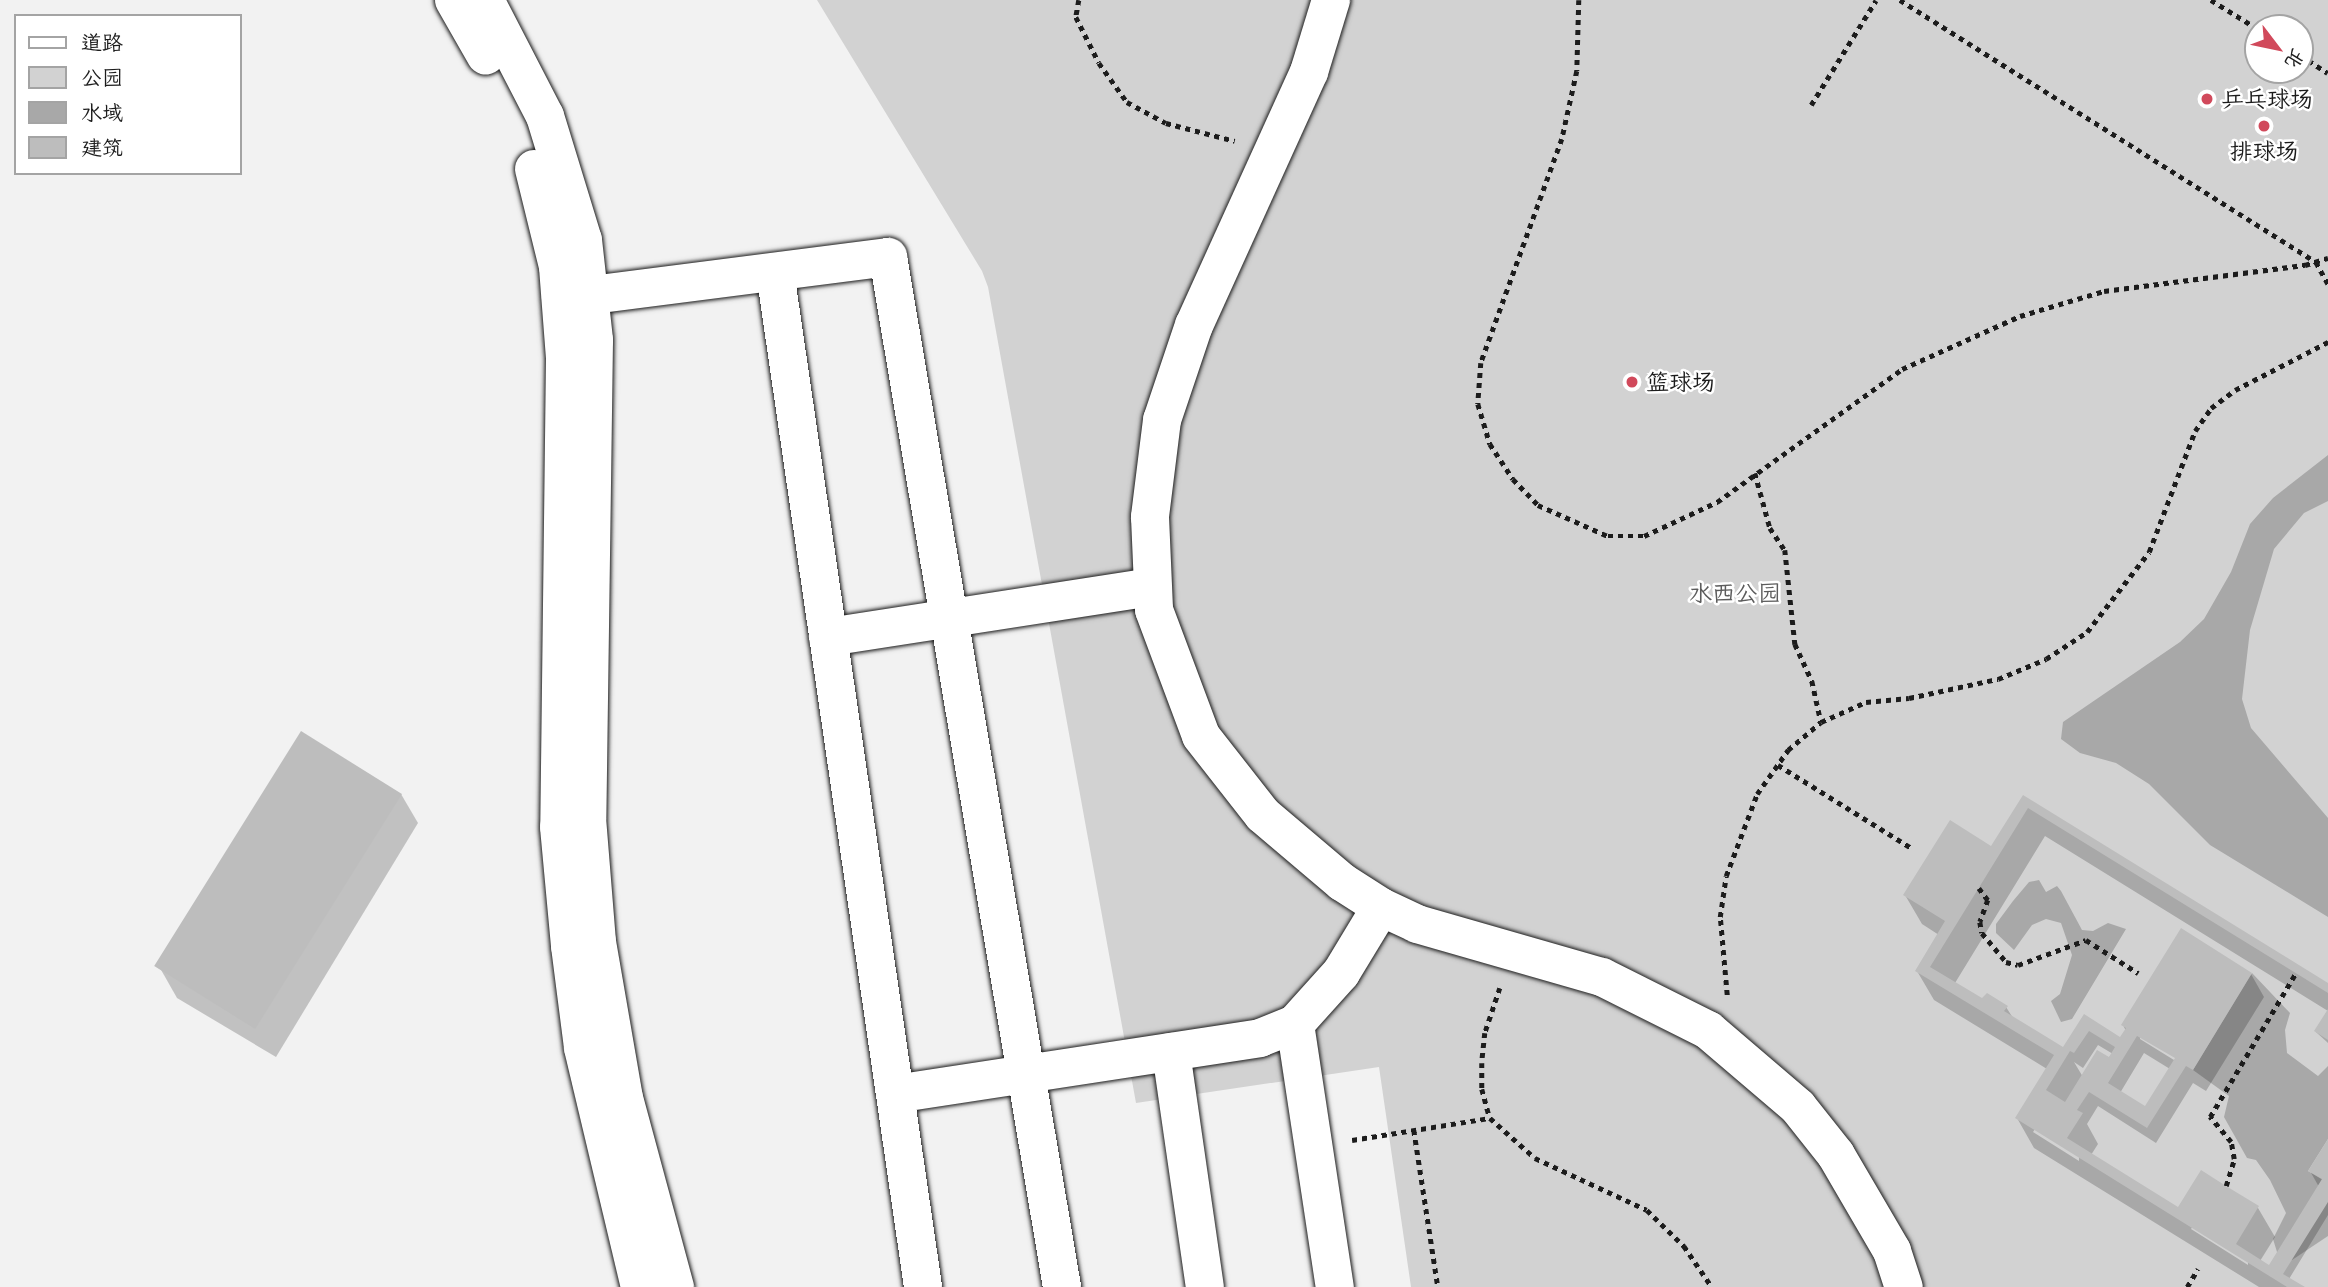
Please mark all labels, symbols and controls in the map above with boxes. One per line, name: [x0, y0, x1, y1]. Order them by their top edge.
legend: [14, 14, 242, 175]
north arrow: [2244, 14, 2314, 84]
text: 道路: [81, 28, 123, 57]
text: 北: [2279, 44, 2311, 74]
text: 公园: [81, 63, 123, 92]
place label: 乒乓球场: [2221, 85, 2313, 113]
marker: 乒乓球场: [2199, 91, 2215, 107]
text: 水域: [81, 98, 123, 127]
marker: 排球场: [2256, 118, 2272, 134]
text: 建筑: [81, 133, 123, 162]
place label: 排球场: [2230, 137, 2298, 165]
place label: 篮球场: [1646, 368, 1715, 396]
marker: 篮球场: [1624, 374, 1640, 390]
park label: 水西公园: [1689, 579, 1781, 607]

